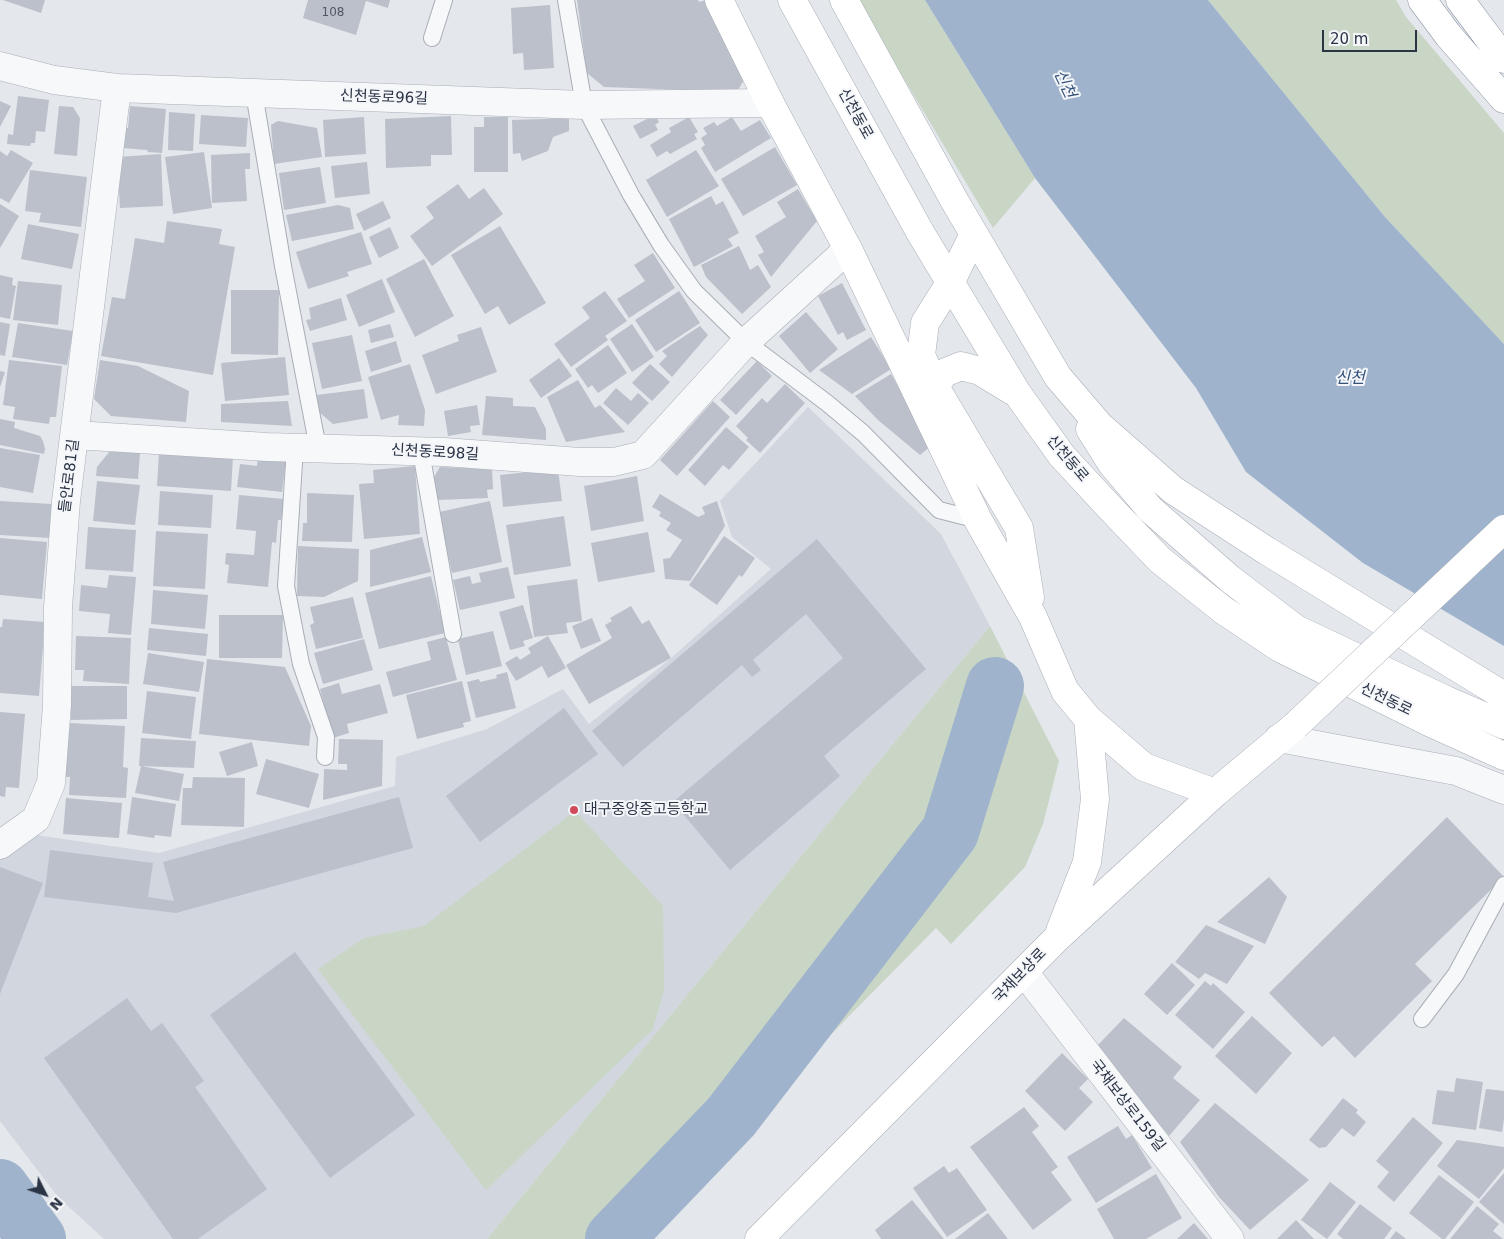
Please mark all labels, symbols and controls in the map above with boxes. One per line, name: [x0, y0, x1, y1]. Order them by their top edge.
house number: 108: [322, 6, 344, 20]
scale bar: [1324, 20, 1419, 52]
text: 20 m: [1330, 30, 1368, 48]
water label: 신천: [1049, 67, 1079, 101]
street label: 신천동로: [834, 85, 876, 143]
street label: 신천동로96길: [340, 87, 428, 109]
water label: 신천: [1335, 369, 1365, 389]
street label: 신천동로: [1042, 432, 1092, 486]
street label: 들안로81길: [57, 438, 83, 514]
street label: 신천동로98길: [391, 442, 479, 464]
street label: 신천동로: [1357, 680, 1415, 720]
place label: 대구중앙중고등학교: [584, 801, 708, 819]
marker: 대구중앙중고등학교: [568, 804, 580, 816]
street label: 국채보상로: [990, 945, 1050, 1007]
street label: 국채보상로159길: [1086, 1057, 1168, 1155]
north arrow: [20, 1169, 70, 1219]
text: N: [46, 1194, 66, 1214]

